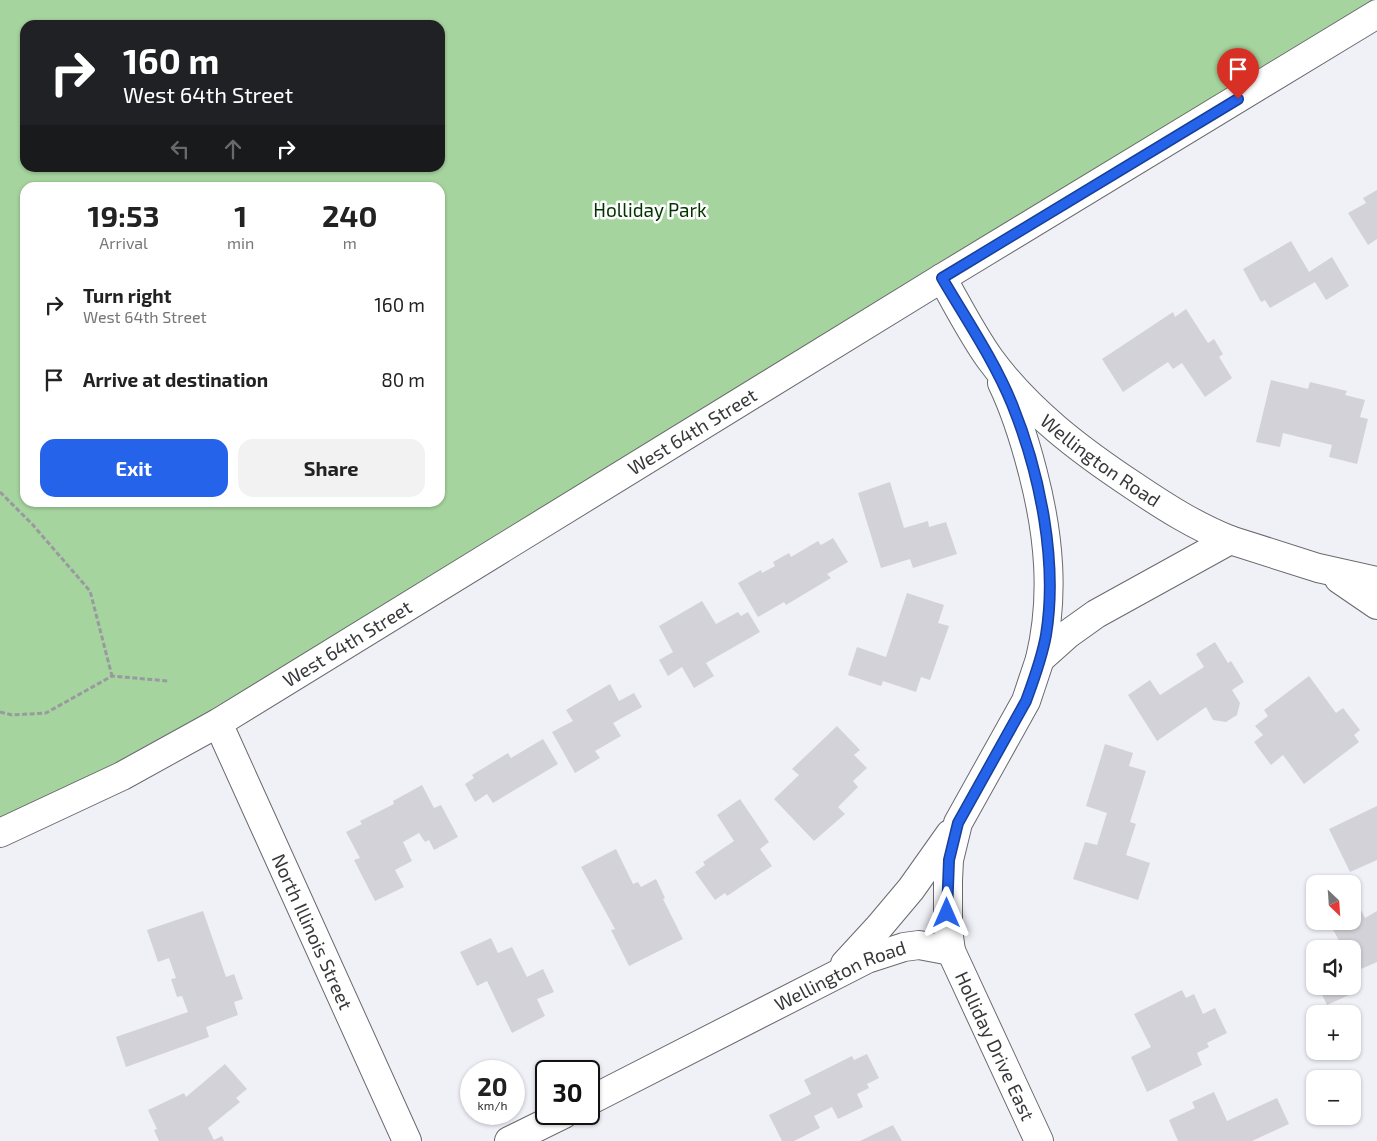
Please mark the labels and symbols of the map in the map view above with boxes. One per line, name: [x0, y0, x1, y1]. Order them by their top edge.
pin: [1217, 48, 1259, 99]
park label: Holliday Park: [593, 198, 707, 221]
street label: West 64th Street: [623, 383, 761, 479]
street label: Wellington Road: [1036, 409, 1165, 511]
street label: West 64th Street: [278, 595, 416, 691]
street label: North Illinois Street: [268, 850, 358, 1013]
north arrow: [1306, 875, 1361, 930]
position arrow: [920, 886, 972, 938]
street label: Wellington Road: [770, 935, 909, 1015]
street label: Holliday Drive East: [951, 968, 1040, 1124]
speed limit sign: 30: [535, 1060, 600, 1125]

